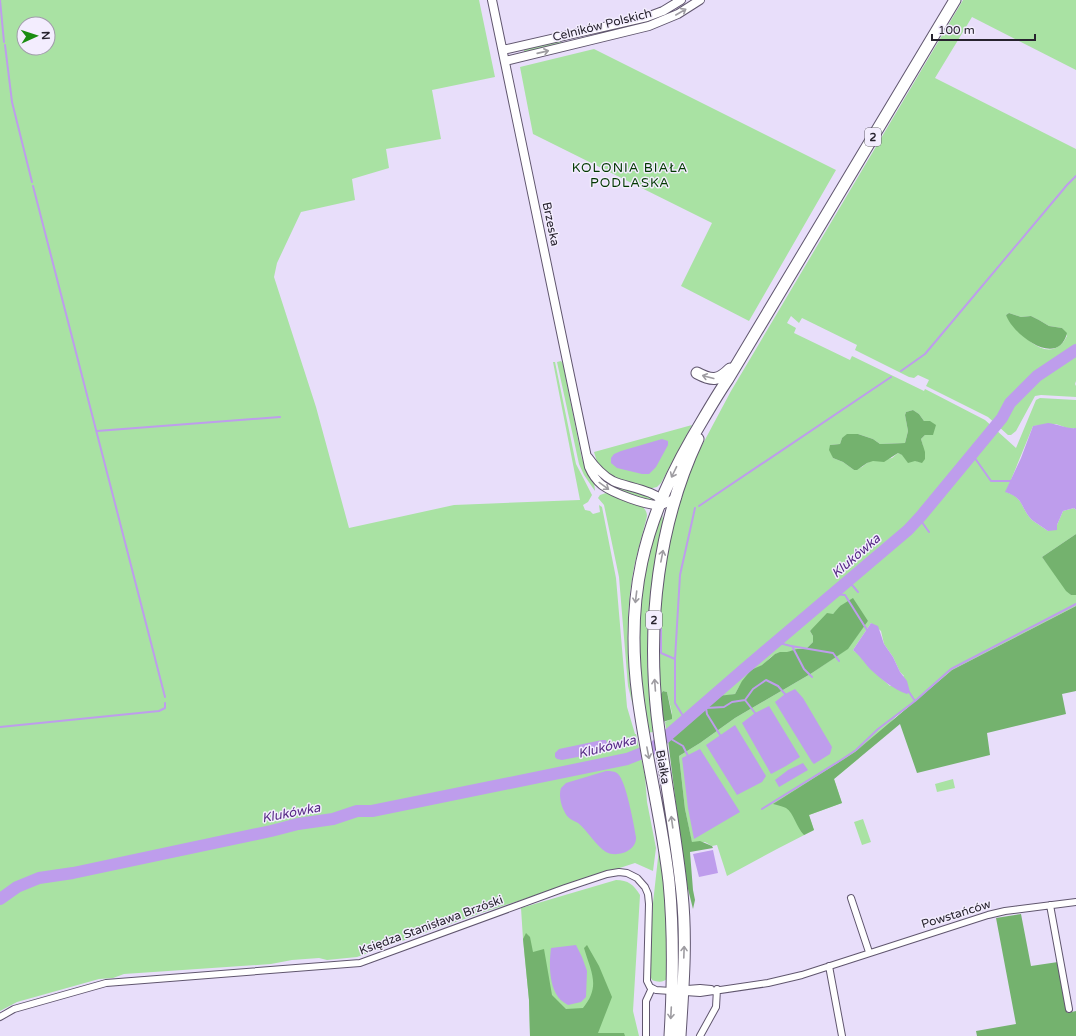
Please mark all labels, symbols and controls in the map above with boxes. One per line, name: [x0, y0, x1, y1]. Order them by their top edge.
street label: Celników Polskich: [551, 6, 653, 44]
one-way arrow: [675, 8, 687, 16]
north arrow: [16, 16, 56, 56]
scale bar: [932, 16, 1035, 42]
text: 100 m: [938, 23, 975, 37]
text: N: [39, 31, 52, 40]
one-way arrow: [536, 47, 549, 55]
road number: 2: [865, 128, 881, 146]
district label: KOLONIA BIAŁA PODLASKA: [572, 160, 688, 191]
street label: Brzeska: [540, 201, 562, 247]
one-way arrow: [702, 373, 715, 380]
one-way arrow: [670, 465, 677, 477]
one-way arrow: [599, 482, 610, 490]
water label: Klukówka: [828, 530, 884, 581]
one-way arrow: [658, 550, 666, 563]
one-way arrow: [632, 590, 640, 603]
road number: 2: [646, 611, 662, 629]
one-way arrow: [651, 679, 658, 692]
water label: Klukówka: [576, 732, 638, 762]
one-way arrow: [644, 746, 652, 759]
street label: Białka: [653, 749, 673, 785]
water label: Klukówka: [260, 799, 322, 827]
one-way arrow: [668, 816, 676, 829]
street label: Księdza Stanisława Brzóski: [357, 892, 505, 958]
street label: Powstańców: [920, 897, 993, 931]
one-way arrow: [680, 946, 688, 959]
one-way arrow: [668, 1006, 675, 1019]

